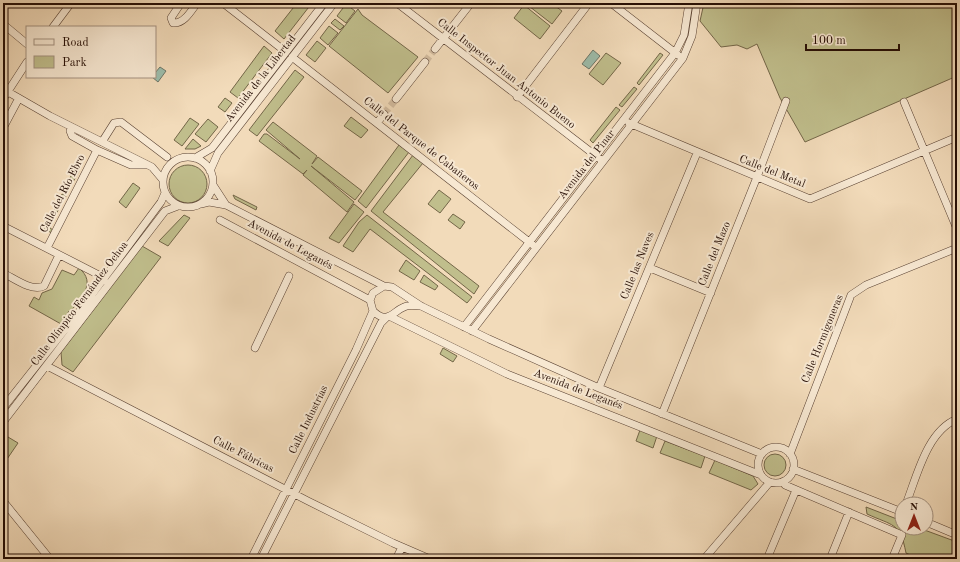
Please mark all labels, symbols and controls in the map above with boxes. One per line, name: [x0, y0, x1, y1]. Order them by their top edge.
street label: Calle Inspector Juan Antonio Bueno: [435, 17, 577, 131]
legend: [26, 26, 156, 78]
scale bar: [806, 26, 899, 52]
street label: Avenida de la Libertad: [224, 33, 298, 125]
text: 100 m: [812, 35, 846, 47]
text: Road: [62, 37, 89, 49]
text: Park: [62, 57, 87, 69]
street label: Calle del Parque de Cabañeros: [361, 95, 481, 193]
street label: Avenida del Pinar: [557, 128, 618, 202]
street label: Calle del Río Ebro: [39, 153, 87, 235]
street label: Calle del Metal: [737, 154, 807, 190]
street label: Avenida de Leganés: [246, 218, 335, 272]
street label: Calle del Mazo: [697, 220, 733, 288]
street label: Calle las Naves: [619, 230, 657, 301]
street label: Calle Olímpico Fernández Ochoa: [30, 239, 131, 368]
street label: Calle Hormigoneras: [800, 293, 846, 385]
street label: Avenida de Leganés: [532, 368, 624, 412]
street label: Calle Industrias: [288, 384, 330, 456]
street label: Calle Fábricas: [211, 435, 276, 475]
north arrow: [894, 496, 934, 536]
text: N: [910, 502, 919, 513]

